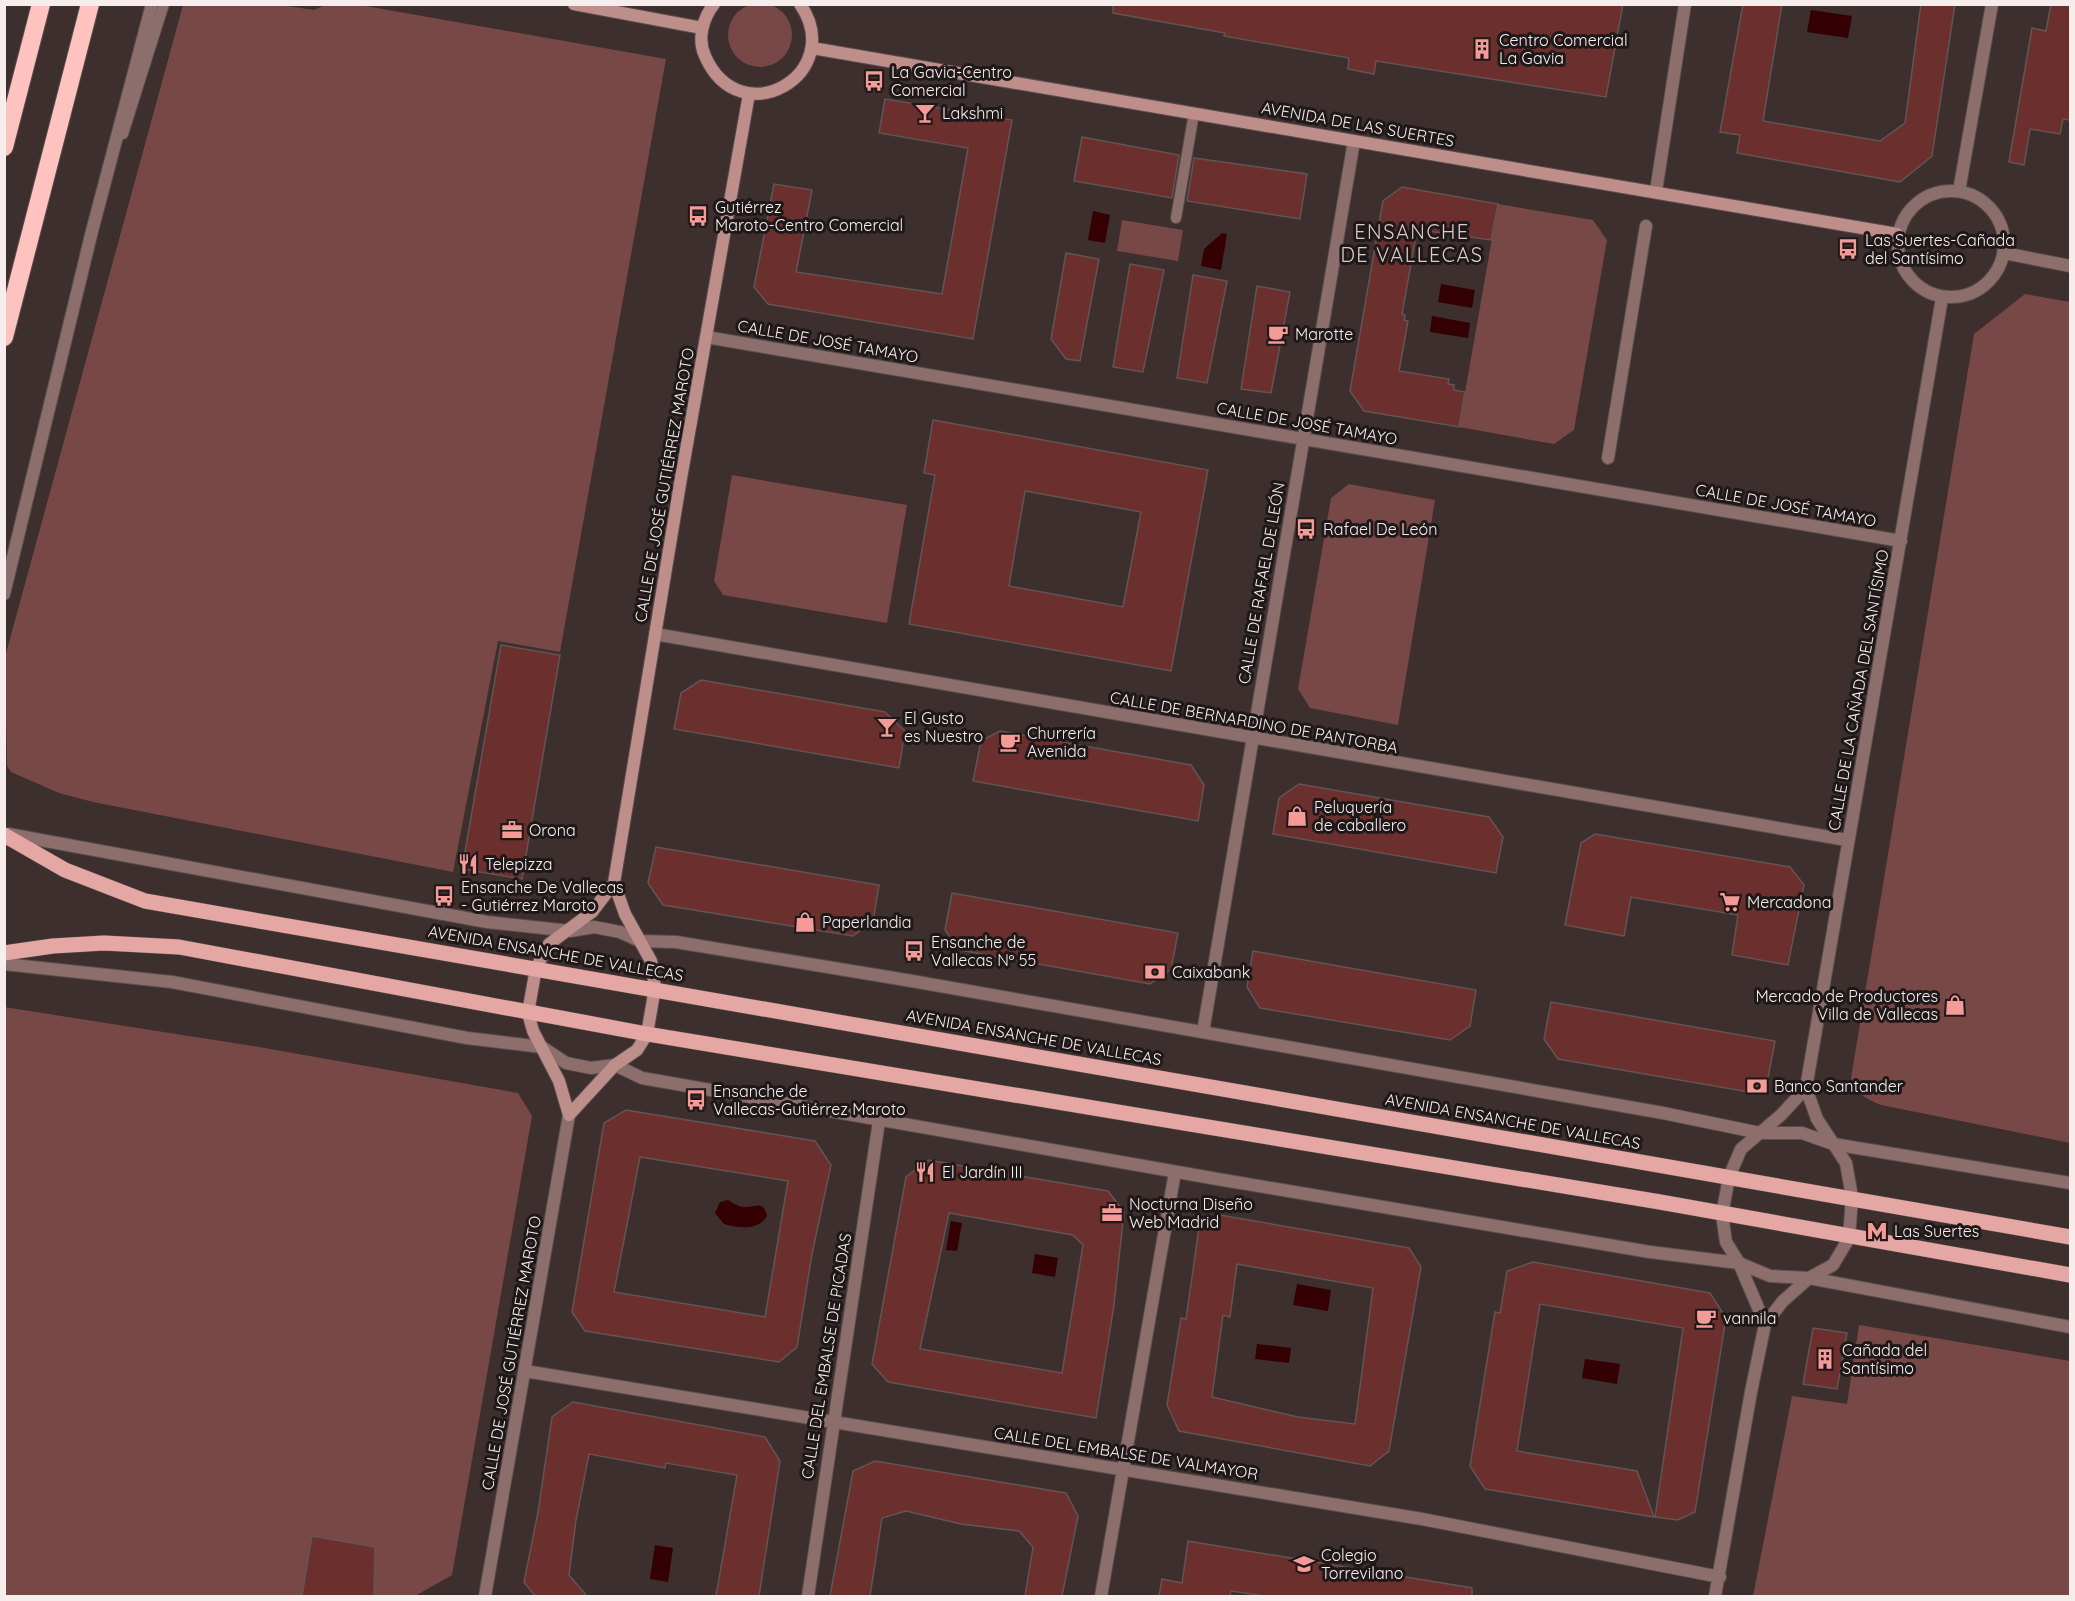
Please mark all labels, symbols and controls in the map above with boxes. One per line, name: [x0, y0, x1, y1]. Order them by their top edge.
place label: Centro Comercial La Gavia: [1499, 30, 1628, 68]
building icon: Centro Comercial La Gavia: [1470, 37, 1494, 61]
place label: La Gavia-Centro Comercial: [891, 62, 1012, 100]
bus stop icon: La Gavia-Centro Comercial: [862, 69, 886, 93]
street label: AVENIDA DE LAS SUERTES: [1260, 97, 1456, 151]
bar icon: Lakshmi: [913, 101, 937, 125]
place label: Lakshmi: [942, 103, 1003, 123]
place label: Gutiérrez Maroto-Centro Comercial: [715, 197, 903, 235]
bus stop icon: Gutiérrez Maroto-Centro Comercial: [686, 204, 710, 228]
district label: ENSANCHE DE VALLECAS: [1340, 219, 1484, 267]
place label: Las Suertes-Cañada del Santísimo: [1865, 230, 2015, 268]
bus stop icon: Las Suertes-Cañada del Santísimo: [1836, 237, 1860, 261]
street label: CALLE DE JOSÉ TAMAYO: [736, 315, 920, 367]
cafe icon: Marotte: [1266, 322, 1290, 346]
place label: Marotte: [1295, 324, 1353, 344]
street label: CALLE DE JOSÉ GUTIÉRREZ MAROTO: [630, 346, 698, 624]
street label: CALLE DE JOSÉ TAMAYO: [1215, 397, 1399, 449]
street label: CALLE DE JOSÉ TAMAYO: [1694, 479, 1878, 531]
street label: CALLE DE RAFAEL DE LEÓN: [1233, 480, 1289, 686]
bus stop icon: Rafael De León: [1294, 517, 1318, 541]
place label: Rafael De León: [1323, 519, 1438, 539]
street label: CALLE DE LA CAÑADA DEL SANTÍSIMO: [1823, 548, 1893, 832]
street label: CALLE DE BERNARDINO DE PANTORBA: [1109, 687, 1399, 757]
place label: El Gusto es Nuestro: [904, 708, 983, 746]
bar icon: El Gusto es Nuestro: [875, 715, 899, 739]
place label: Churrería Avenida: [1027, 723, 1096, 761]
cafe icon: Churrería Avenida: [998, 730, 1022, 754]
place label: Peluquería de caballero: [1314, 797, 1406, 835]
shop icon: Peluquería de caballero: [1285, 804, 1309, 828]
office icon: Orona: [500, 818, 524, 842]
place label: Orona: [529, 820, 576, 840]
restaurant icon: Telepizza: [456, 852, 480, 876]
place label: Telepizza: [485, 854, 553, 874]
place label: Ensanche De Vallecas - Gutiérrez Maroto: [461, 877, 624, 915]
bus stop icon: Ensanche De Vallecas - Gutiérrez Maroto: [432, 884, 456, 908]
supermarket icon: Mercadona: [1718, 890, 1742, 914]
place label: Mercadona: [1747, 892, 1831, 912]
shop icon: Paperlandia: [793, 910, 817, 934]
place label: Paperlandia: [822, 912, 912, 932]
street label: AVENIDA ENSANCHE DE VALLECAS: [427, 921, 685, 985]
place label: Ensanche de Vallecas Nº 55: [931, 932, 1036, 970]
bus stop icon: Ensanche de Vallecas Nº 55: [902, 939, 926, 963]
bank icon: Caixabank: [1143, 960, 1167, 984]
place label: Caixabank: [1172, 962, 1250, 982]
place label: Mercado de Productores Villa de Vallecas: [1755, 986, 1938, 1024]
shop icon: Mercado de Productores Villa de Vallecas: [1943, 993, 1967, 1017]
street label: AVENIDA ENSANCHE DE VALLECAS: [905, 1005, 1163, 1069]
bank icon: Banco Santander: [1745, 1074, 1769, 1098]
place label: Banco Santander: [1774, 1076, 1903, 1096]
place label: Ensanche de Vallecas-Gutiérrez Maroto: [713, 1081, 906, 1119]
bus stop icon: Ensanche de Vallecas-Gutiérrez Maroto: [684, 1088, 708, 1112]
street label: AVENIDA ENSANCHE DE VALLECAS: [1384, 1089, 1642, 1153]
restaurant icon: El Jardín III: [913, 1160, 937, 1184]
place label: El Jardín III: [942, 1162, 1023, 1182]
place label: Nocturna Diseño Web Madrid: [1129, 1194, 1253, 1232]
office icon: Nocturna Diseño Web Madrid: [1100, 1201, 1124, 1225]
street label: CALLE DE JOSÉ GUTIÉRREZ MAROTO: [477, 1214, 545, 1492]
metro station icon: Las Suertes: [1865, 1219, 1889, 1243]
place label: Las Suertes: [1894, 1221, 1979, 1241]
street label: CALLE DEL EMBALSE DE PICADAS: [797, 1232, 855, 1480]
cafe icon: vannila: [1694, 1306, 1718, 1330]
place label: vannila: [1723, 1308, 1776, 1328]
place label: Cañada del Santísimo: [1842, 1340, 1927, 1378]
building icon: Cañada del Santísimo: [1813, 1347, 1837, 1371]
street label: CALLE DEL EMBALSE DE VALMAYOR: [993, 1422, 1259, 1484]
place label: Colegio Torrevilano: [1321, 1545, 1404, 1583]
school or university icon: Colegio Torrevilano: [1292, 1552, 1316, 1576]

